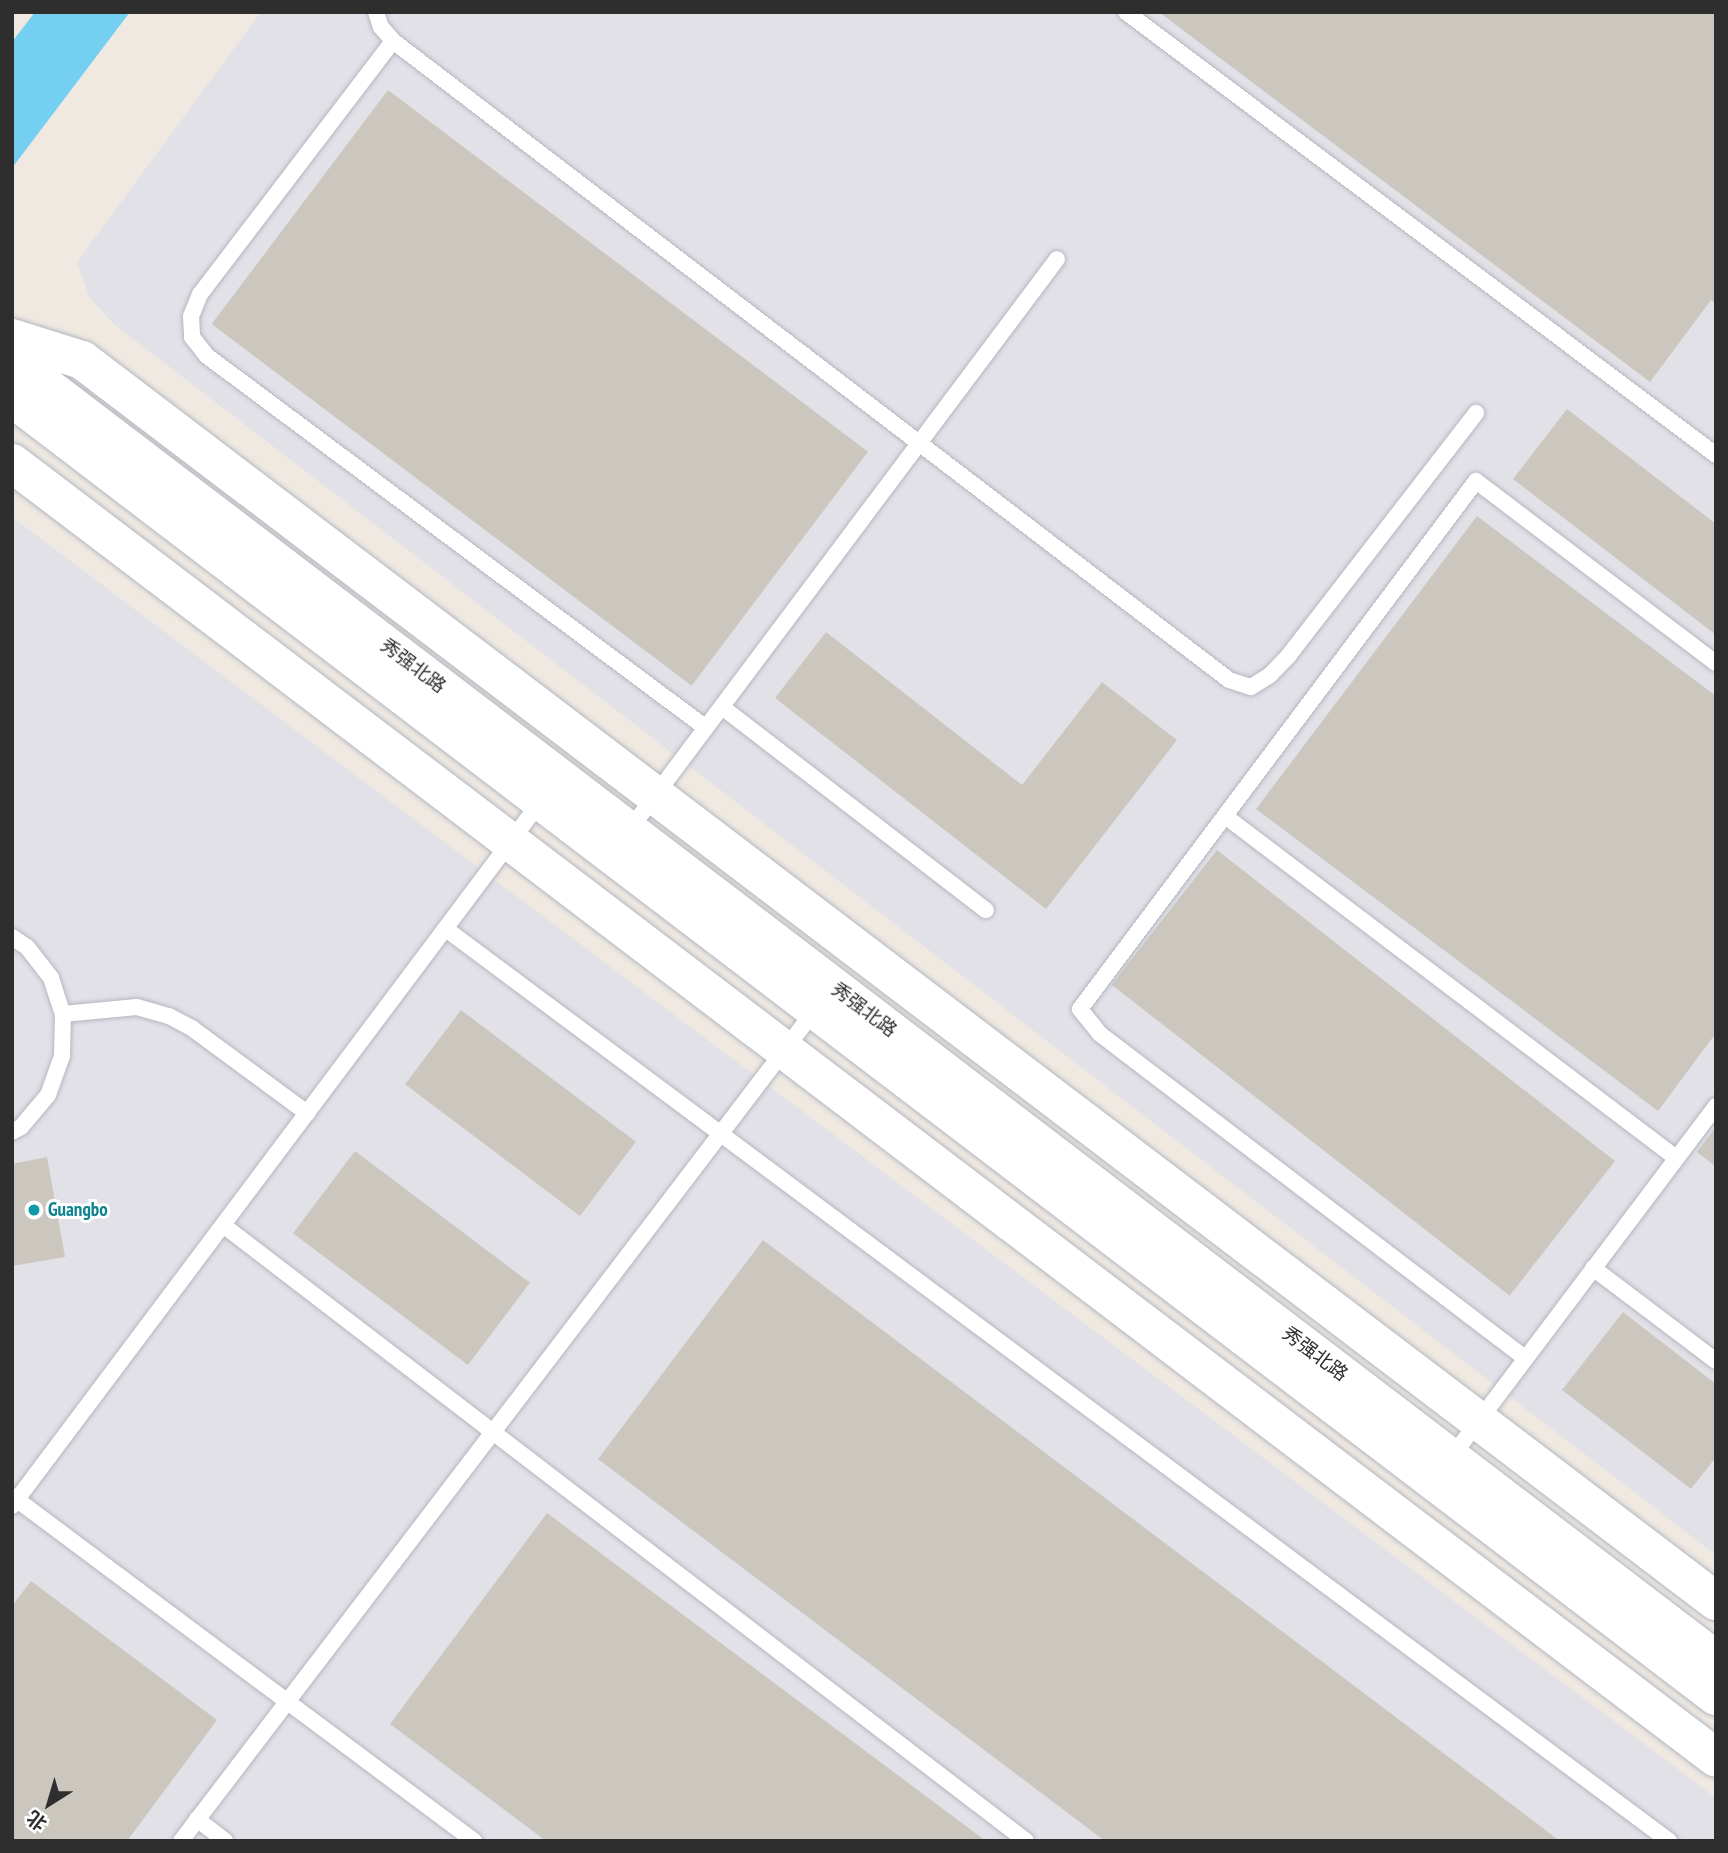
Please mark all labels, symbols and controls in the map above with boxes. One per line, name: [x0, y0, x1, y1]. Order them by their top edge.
street label: 秀强北路: [376, 634, 450, 698]
street label: 秀强北路: [827, 978, 901, 1042]
place label: Guangbo: [48, 1199, 108, 1221]
marker: Guangbo: [26, 1202, 42, 1218]
street label: 秀强北路: [1278, 1322, 1352, 1386]
north arrow: [14, 1769, 84, 1839]
text: 北: [22, 1805, 51, 1836]

